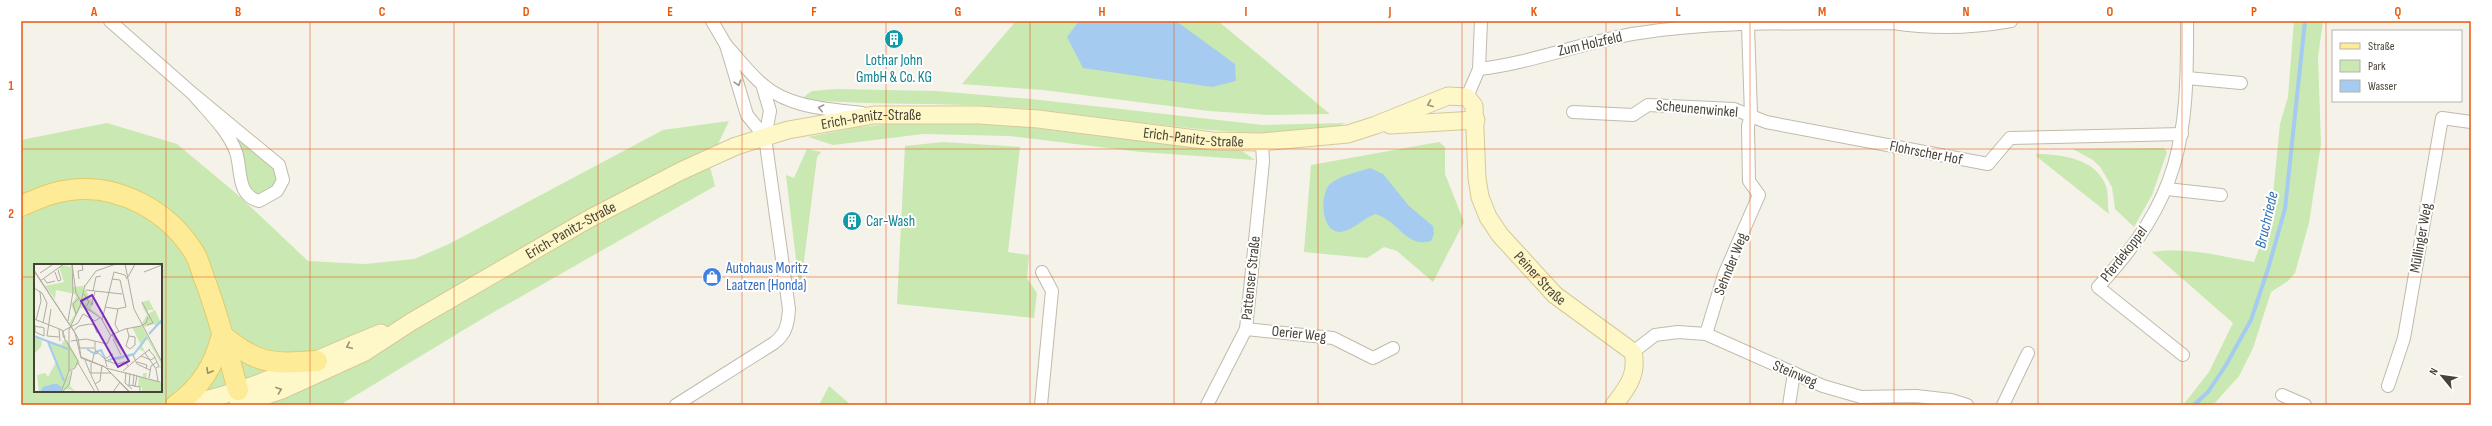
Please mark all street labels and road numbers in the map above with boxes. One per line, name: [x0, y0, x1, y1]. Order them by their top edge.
street label: Zum Holzfeld: [1556, 27, 1624, 61]
street label: Scheunenwinkel: [1655, 96, 1739, 122]
street label: Erich-Panitz-Straße: [819, 106, 921, 134]
street label: Erich-Panitz-Straße: [1142, 123, 1244, 151]
street label: Flohrscher Hof: [1888, 137, 1965, 169]
street label: Erich-Panitz-Straße: [522, 197, 619, 263]
street label: Müllinger Weg: [2406, 202, 2436, 274]
street label: Pferdekoppel: [2096, 222, 2152, 286]
street label: Sehnder Weg: [1710, 230, 1752, 298]
street label: Pattenser Straße: [1237, 235, 1265, 321]
street label: Peiner Straße: [1510, 247, 1570, 309]
street label: Oerier Weg: [1271, 322, 1327, 346]
street label: Steinweg: [1770, 356, 1820, 392]

